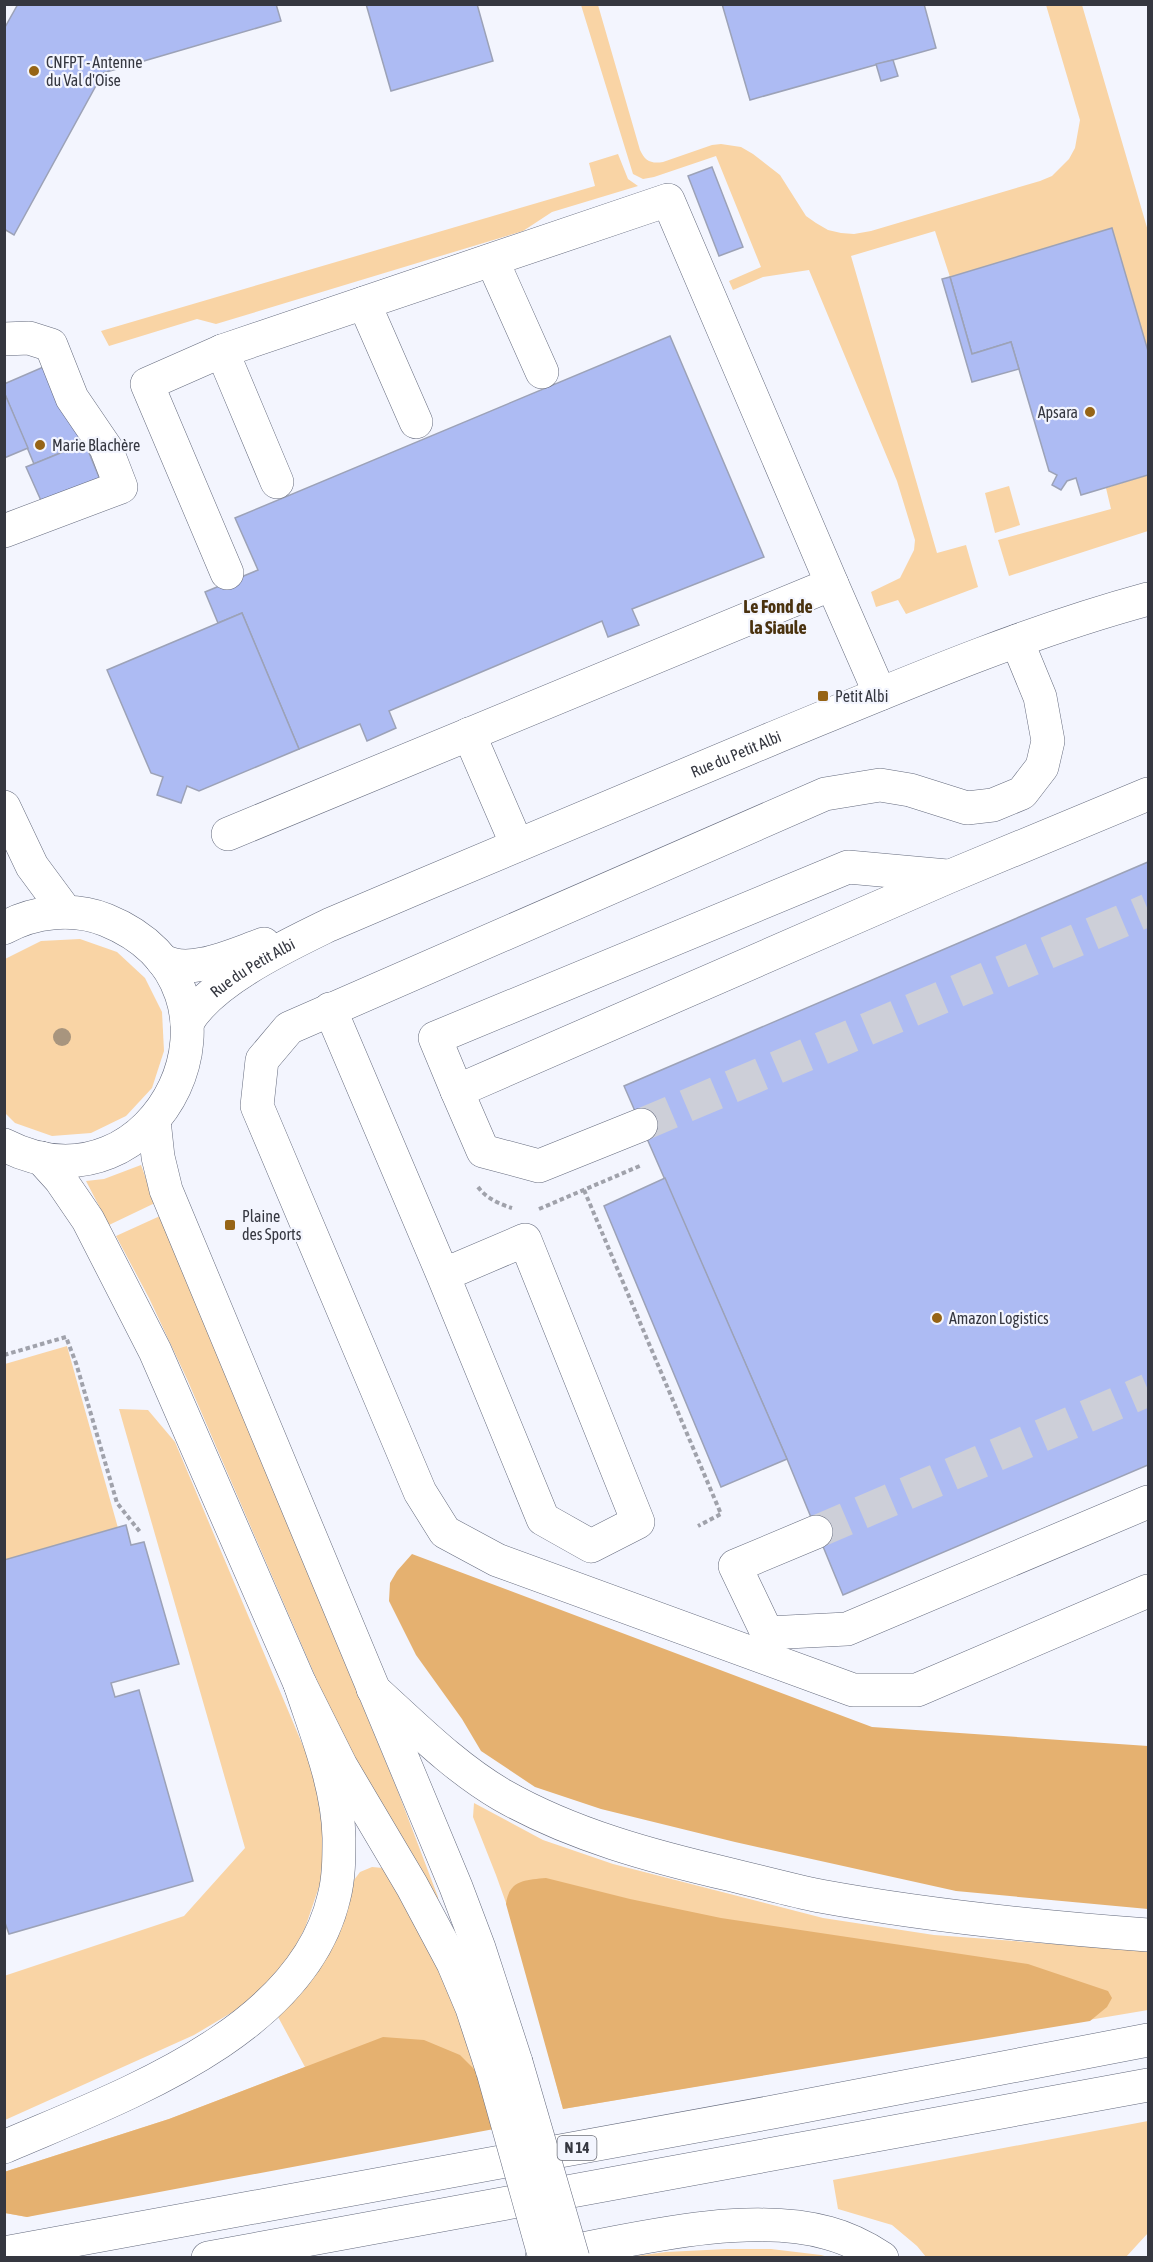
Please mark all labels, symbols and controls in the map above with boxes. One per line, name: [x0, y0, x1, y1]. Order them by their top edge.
place label: CNFPT - Antenne du Val d'Oise: [46, 53, 142, 89]
marker: CNFPT - Antenne du Val d'Oise: [27, 64, 41, 78]
place label: Apsara: [1038, 403, 1078, 422]
marker: Apsara: [1083, 405, 1097, 419]
place label: Marie Blachère: [52, 436, 140, 454]
marker: Marie Blachère: [33, 438, 47, 452]
district label: Le Fond de la Siaule: [743, 596, 813, 638]
place label: Petit Albi: [835, 687, 888, 705]
marker: Petit Albi: [816, 689, 830, 703]
street label: Rue du Petit Albi: [688, 727, 784, 781]
street label: Rue du Petit Albi: [207, 934, 298, 1001]
place label: Plaine des Sports: [242, 1207, 302, 1244]
marker: Plaine des Sports: [223, 1218, 237, 1232]
place label: Amazon Logistics: [949, 1309, 1049, 1328]
marker: Amazon Logistics: [930, 1311, 944, 1325]
road number: N 14: [558, 2136, 596, 2160]

